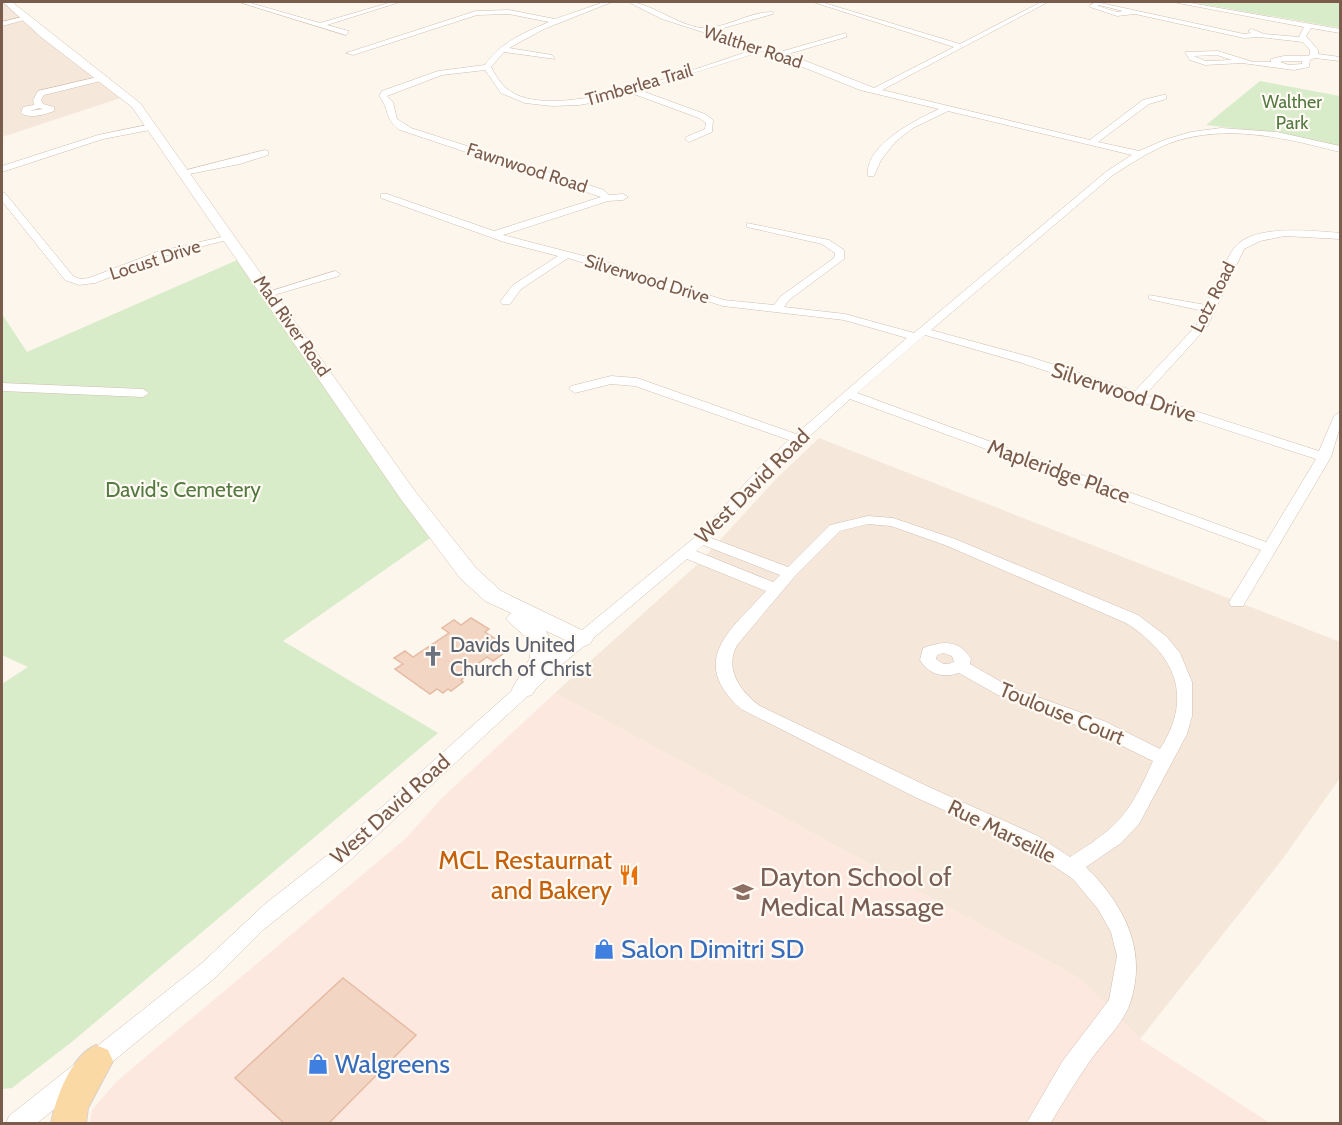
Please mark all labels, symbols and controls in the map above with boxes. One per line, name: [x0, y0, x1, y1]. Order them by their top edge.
street label: Walther Road: [701, 21, 805, 73]
street label: Timberlea Trail: [583, 59, 696, 111]
park label: Walther Park: [1262, 91, 1322, 134]
street label: Fawnwood Road: [464, 138, 590, 198]
street label: Locust Drive: [107, 235, 203, 285]
street label: Silverwood Drive: [582, 250, 712, 308]
street label: Lotz Road: [1186, 258, 1240, 336]
street label: Mad River Road: [249, 271, 335, 381]
street label: Silverwood Drive: [1049, 357, 1200, 427]
street label: West David Road: [689, 423, 815, 549]
street label: Mapleridge Place: [984, 434, 1134, 508]
park label: David's Cemetery: [105, 477, 261, 502]
place label: Davids United Church of Christ: [450, 632, 592, 681]
church icon: Davids United Church of Christ: [421, 644, 445, 668]
street label: Toulouse Court: [996, 677, 1128, 749]
street label: West David Road: [325, 749, 455, 869]
street label: Rue Marseille: [944, 794, 1060, 868]
place label: MCL Restaurnat and Bakery: [438, 844, 612, 906]
place label: Dayton School of Medical Massage: [760, 861, 952, 923]
restaurant icon: MCL Restaurnat and Bakery: [617, 863, 641, 887]
school or university icon: Dayton School of Medical Massage: [731, 880, 755, 904]
place label: Salon Dimitri SD: [621, 933, 804, 965]
shop icon: Salon Dimitri SD: [592, 937, 616, 961]
place label: Walgreens: [335, 1048, 450, 1080]
shop icon: Walgreens: [306, 1052, 330, 1076]

